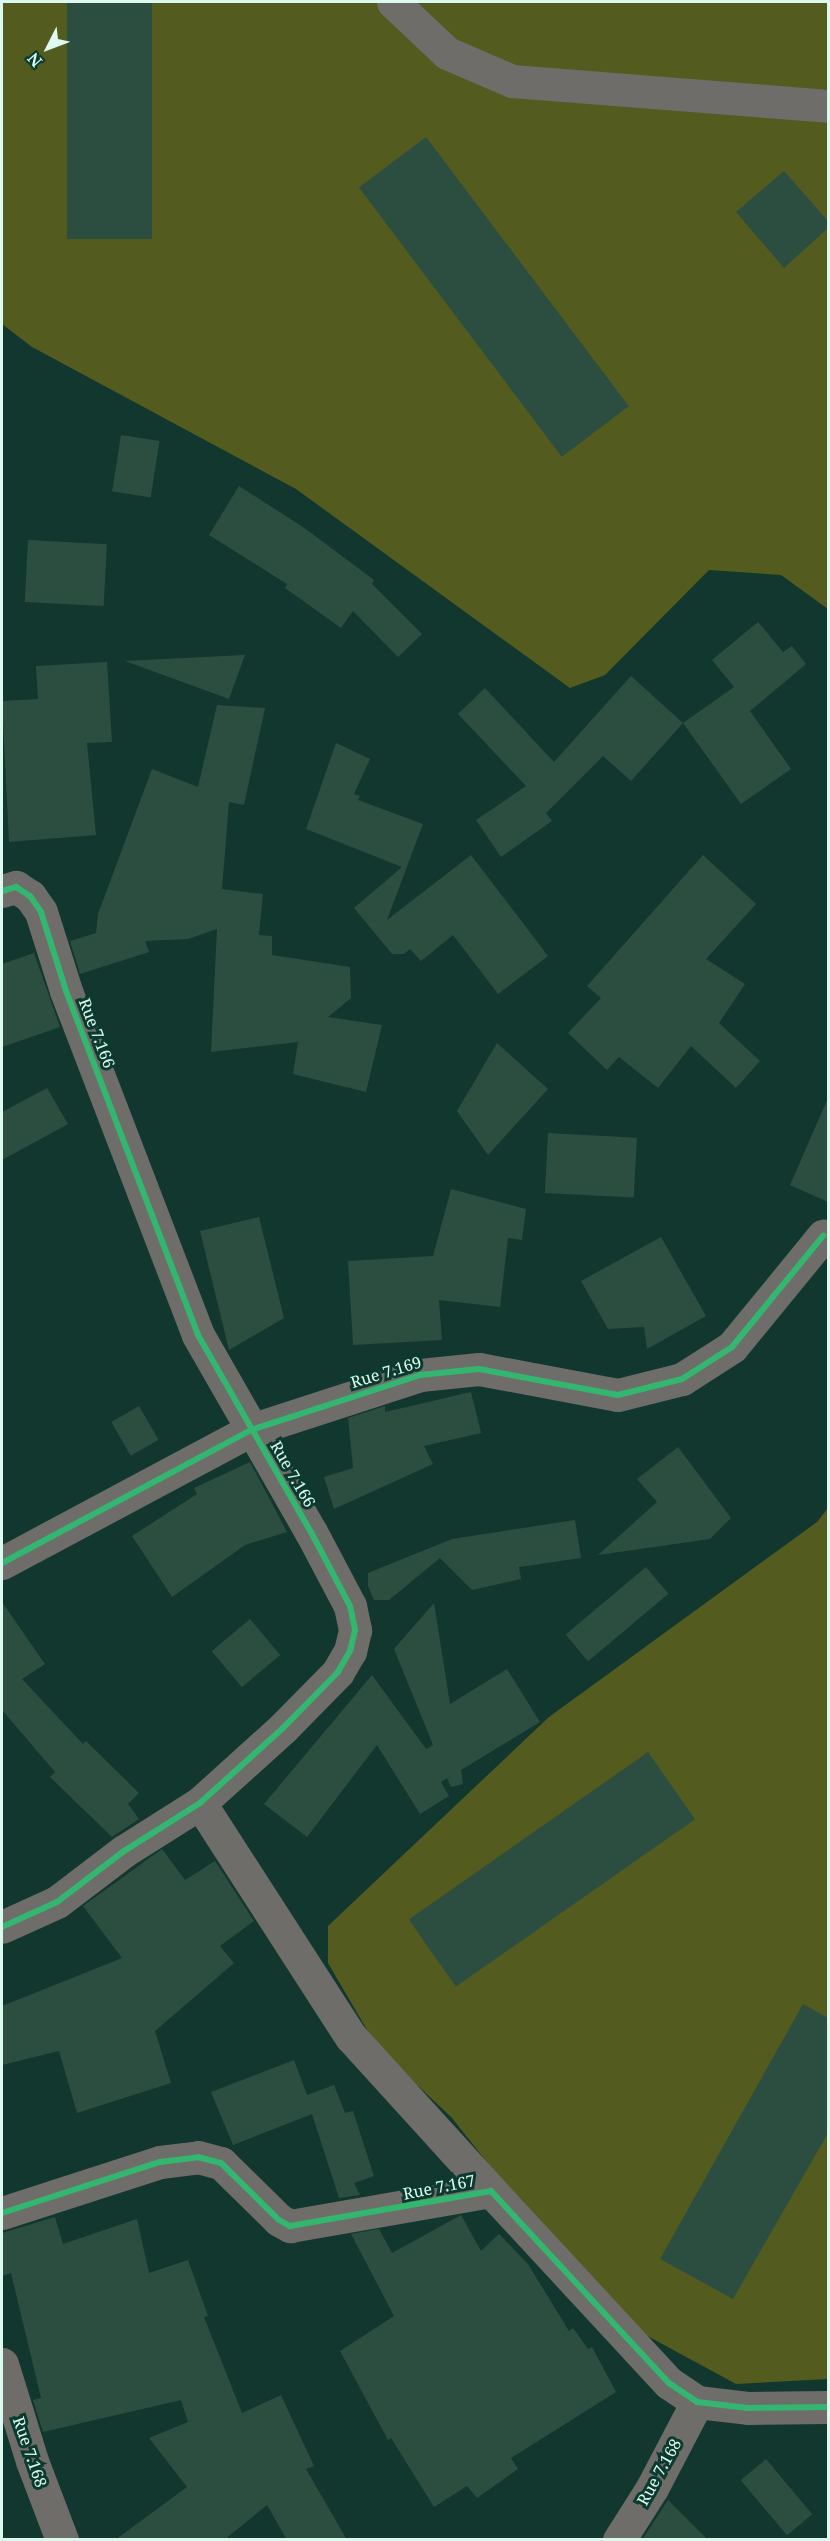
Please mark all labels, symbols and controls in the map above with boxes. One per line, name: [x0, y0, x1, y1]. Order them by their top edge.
north arrow: [18, 18, 78, 78]
text: N: [22, 48, 47, 72]
street label: Rue 7.166: [75, 995, 119, 1071]
street label: Rue 7.169: [348, 1352, 424, 1392]
street label: Rue 7.166: [266, 1438, 320, 1510]
street label: Rue 7.167: [401, 2171, 477, 2203]
street label: Rue 7.168: [9, 2414, 51, 2490]
street label: Rue 7.168: [633, 2435, 685, 2509]

